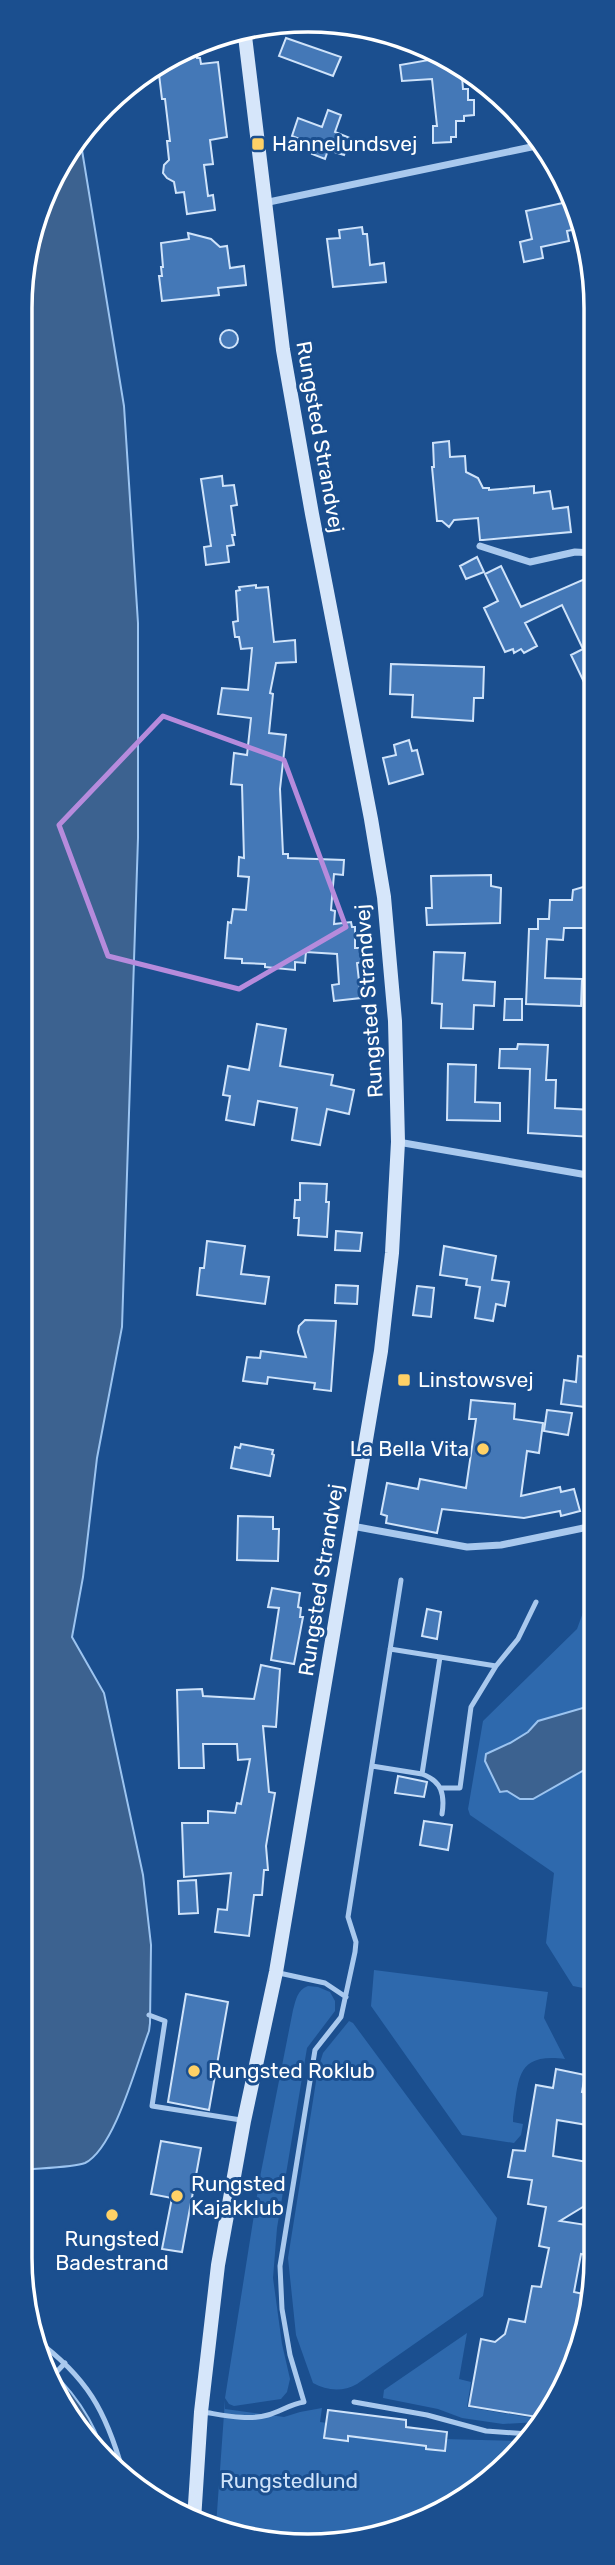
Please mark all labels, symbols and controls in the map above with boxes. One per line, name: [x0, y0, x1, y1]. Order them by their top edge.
place label: Hannelundsvej: [272, 131, 417, 156]
marker: Hannelundsvej: [250, 136, 266, 152]
street label: Rungsted Strandvej: [291, 339, 350, 535]
street label: Rungsted Strandvej: [349, 903, 388, 1099]
place label: Linstowsvej: [418, 1367, 534, 1392]
marker: Linstowsvej: [396, 1372, 412, 1388]
place label: La Bella Vita: [350, 1436, 469, 1461]
marker: La Bella Vita: [475, 1441, 491, 1457]
street label: Rungsted Strandvej: [293, 1482, 348, 1678]
place label: Rungsted Roklub: [208, 2058, 375, 2083]
marker: Rungsted Roklub: [186, 2063, 202, 2079]
place label: Rungsted Kajakklub: [191, 2171, 286, 2220]
marker: Rungsted Kajakklub: [169, 2188, 185, 2204]
marker: Rungsted Badestrand: [104, 2207, 120, 2223]
place label: Rungsted Badestrand: [55, 2226, 169, 2275]
park label: Rungstedlund: [220, 2468, 358, 2493]

